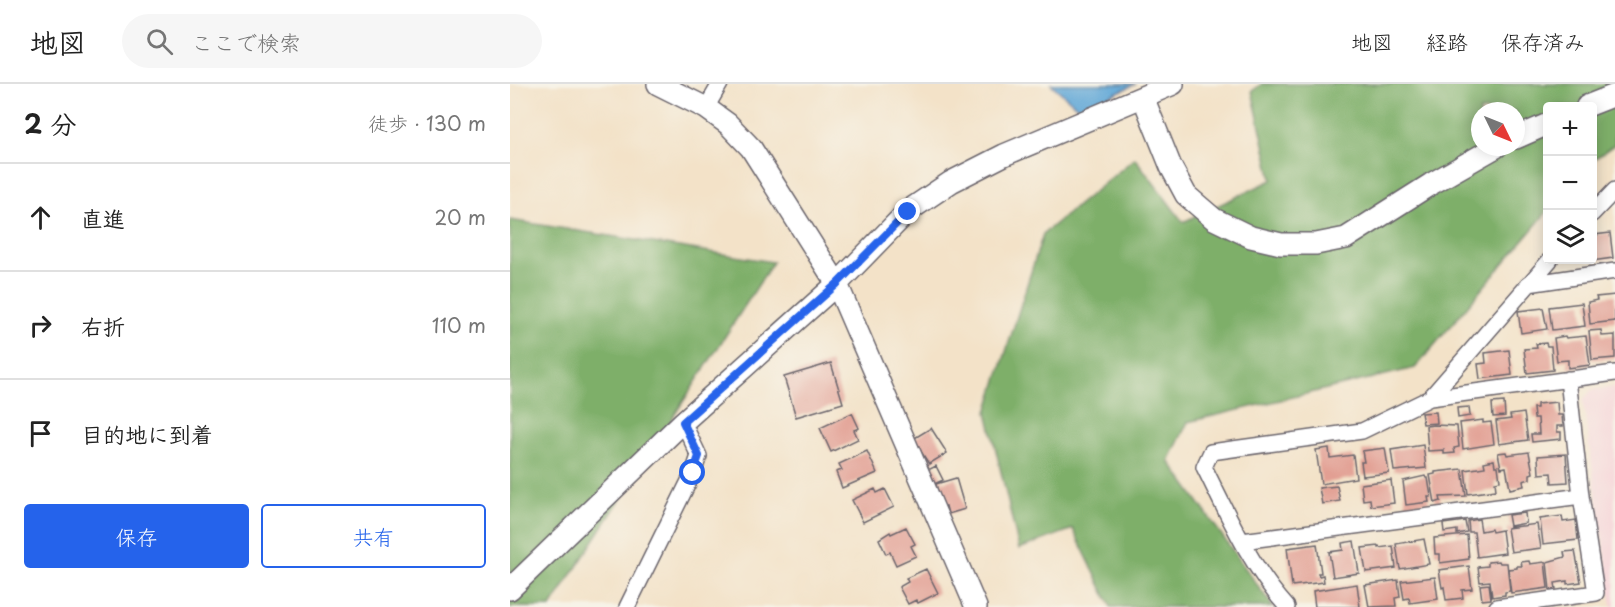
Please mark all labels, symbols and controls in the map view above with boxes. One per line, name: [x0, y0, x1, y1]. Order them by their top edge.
search box: [122, 14, 542, 68]
text: 地図: [30, 20, 86, 63]
icon: search: [143, 25, 176, 58]
text: ここで検索: [191, 25, 301, 58]
text: 地図: [1351, 25, 1393, 57]
text: 経路: [1426, 25, 1468, 57]
text: 保存済み: [1501, 25, 1585, 57]
north arrow: [1471, 102, 1525, 156]
map controls: [1543, 102, 1597, 264]
button: +: [1543, 102, 1597, 156]
text: 2 分: [24, 104, 77, 143]
text: 徒歩 · 130 m: [368, 108, 486, 138]
button: −: [1543, 156, 1597, 210]
route end: [894, 198, 920, 224]
icon: ahead: [24, 201, 57, 234]
text: 直進: [81, 201, 125, 234]
text: 20 m: [434, 202, 486, 232]
button: layers: [1543, 210, 1597, 264]
icon: right: [24, 309, 57, 342]
text: 右折: [81, 309, 125, 342]
text: 110 m: [432, 310, 486, 340]
icon: arrive: [24, 417, 57, 450]
text: 目的地に到着: [81, 417, 213, 450]
route start: [679, 459, 705, 485]
button: 保存: [24, 504, 249, 568]
button: 共有: [261, 504, 486, 568]

